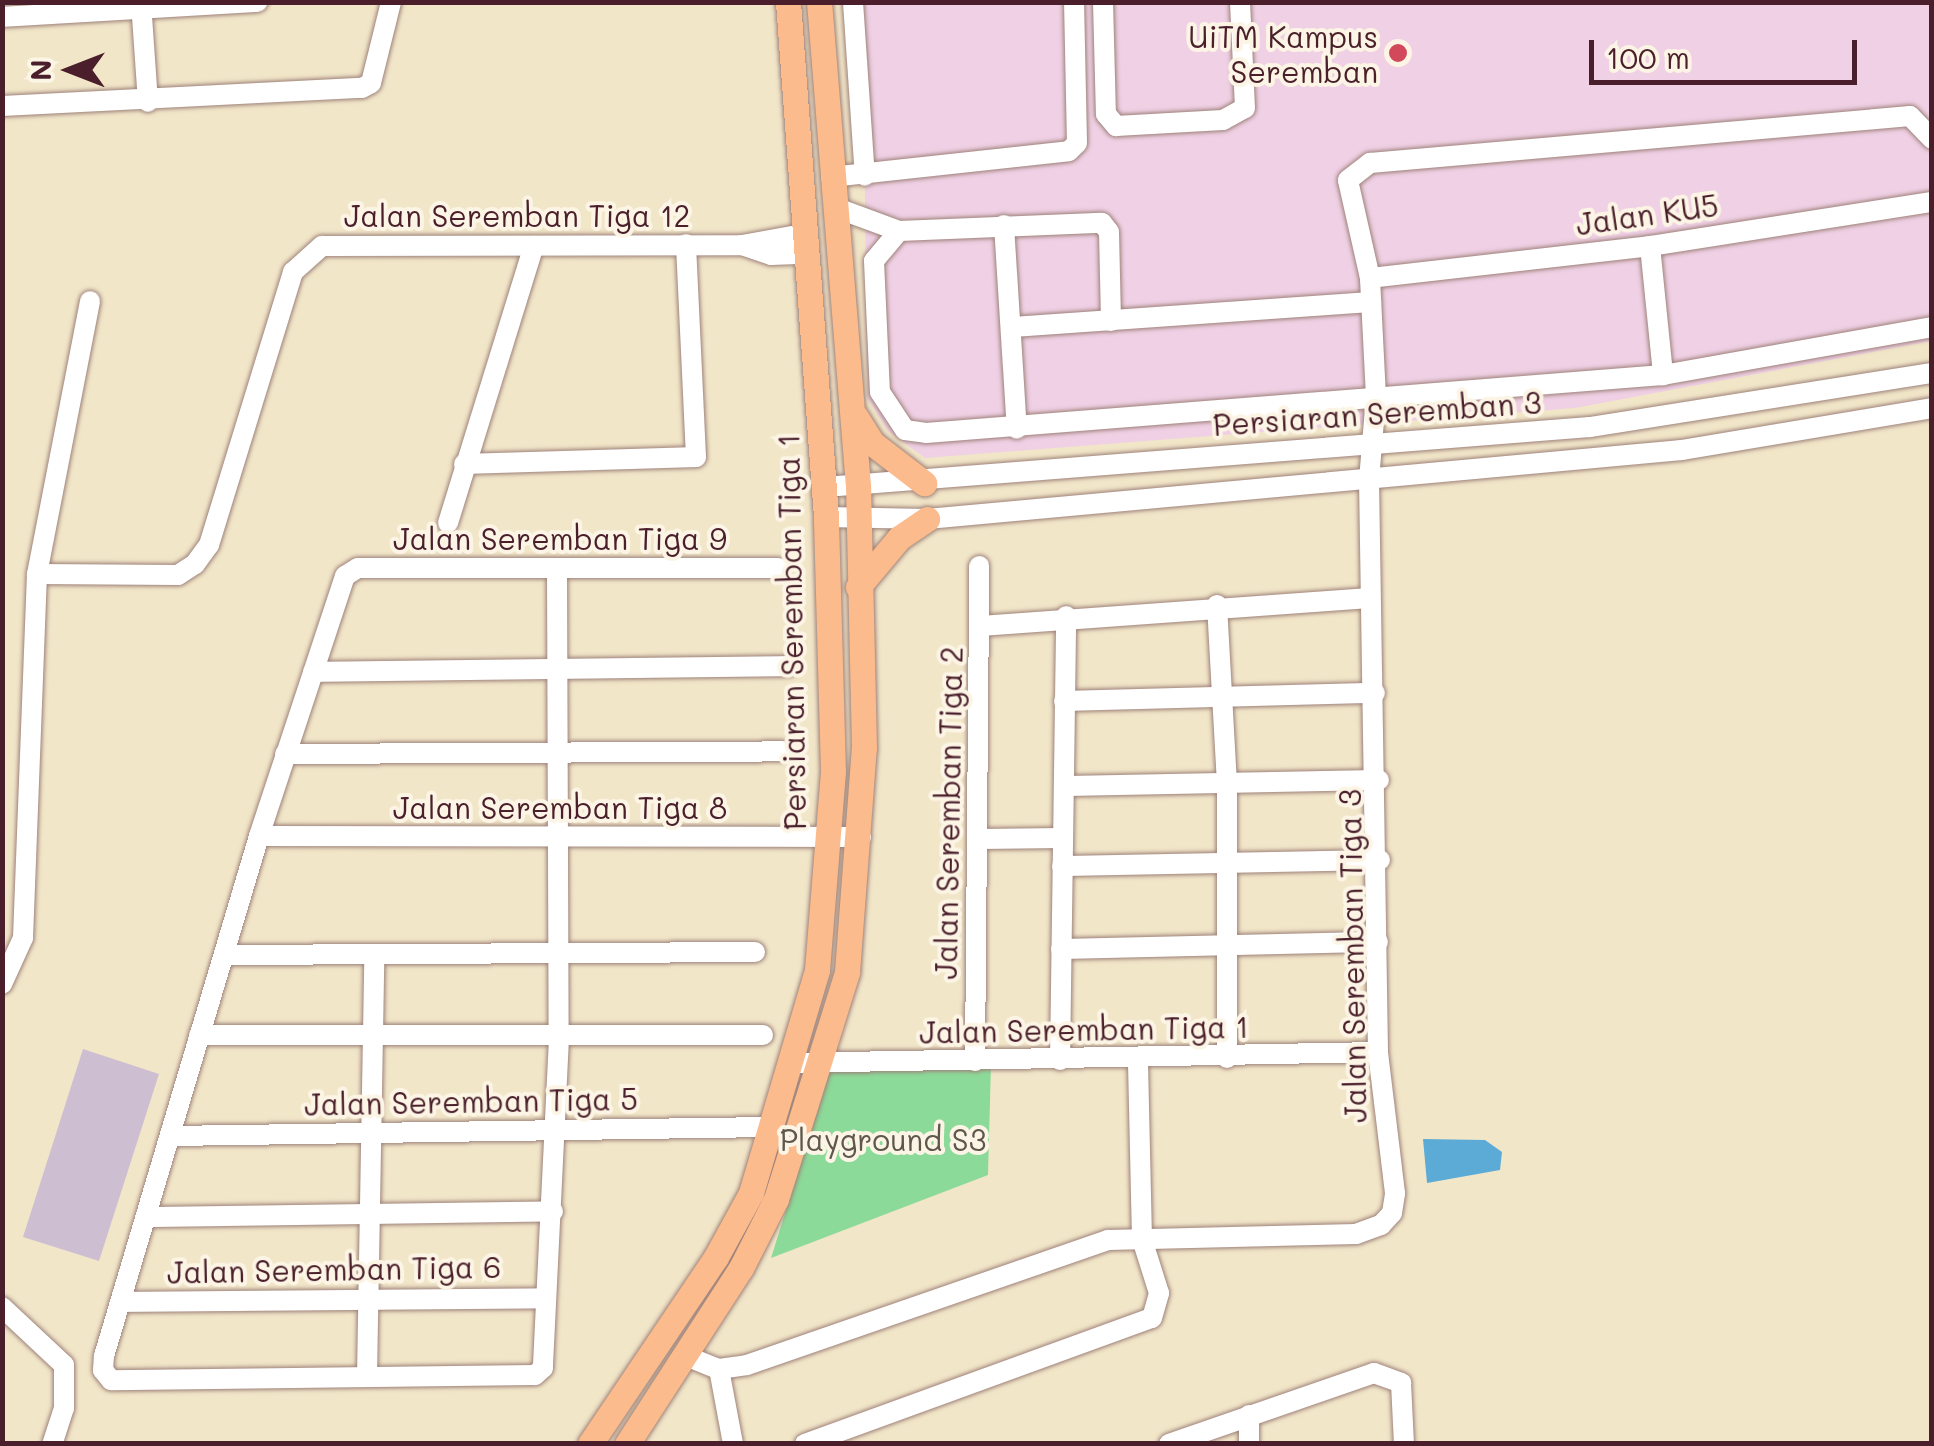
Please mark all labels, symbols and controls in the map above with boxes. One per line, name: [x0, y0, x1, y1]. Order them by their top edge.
place label: UiTM Kampus Seremban: [1188, 18, 1378, 88]
north arrow: [20, 20, 120, 120]
scale bar: [1594, 20, 1862, 82]
text: 100 m: [1606, 37, 1690, 77]
marker: UiTM Kampus Seremban: [1387, 42, 1409, 64]
text: N: [22, 59, 58, 81]
street label: Jalan KU5: [1574, 186, 1720, 242]
street label: Jalan Seremban Tiga 12: [344, 197, 690, 233]
street label: Persiaran Seremban 3: [1212, 384, 1542, 442]
street label: Persiaran Seremban Tiga 1: [770, 434, 812, 830]
street label: Jalan Seremban Tiga 9: [393, 520, 727, 556]
street label: Jalan Seremban Tiga 2: [927, 646, 969, 980]
street label: Jalan Seremban Tiga 8: [393, 789, 727, 825]
street label: Jalan Seremban Tiga 3: [1331, 789, 1373, 1123]
street label: Jalan Seremban Tiga 1: [919, 1008, 1249, 1050]
street label: Jalan Seremban Tiga 5: [304, 1080, 638, 1122]
park label: Playground S3: [780, 1121, 986, 1157]
street label: Jalan Seremban Tiga 6: [167, 1248, 501, 1290]

